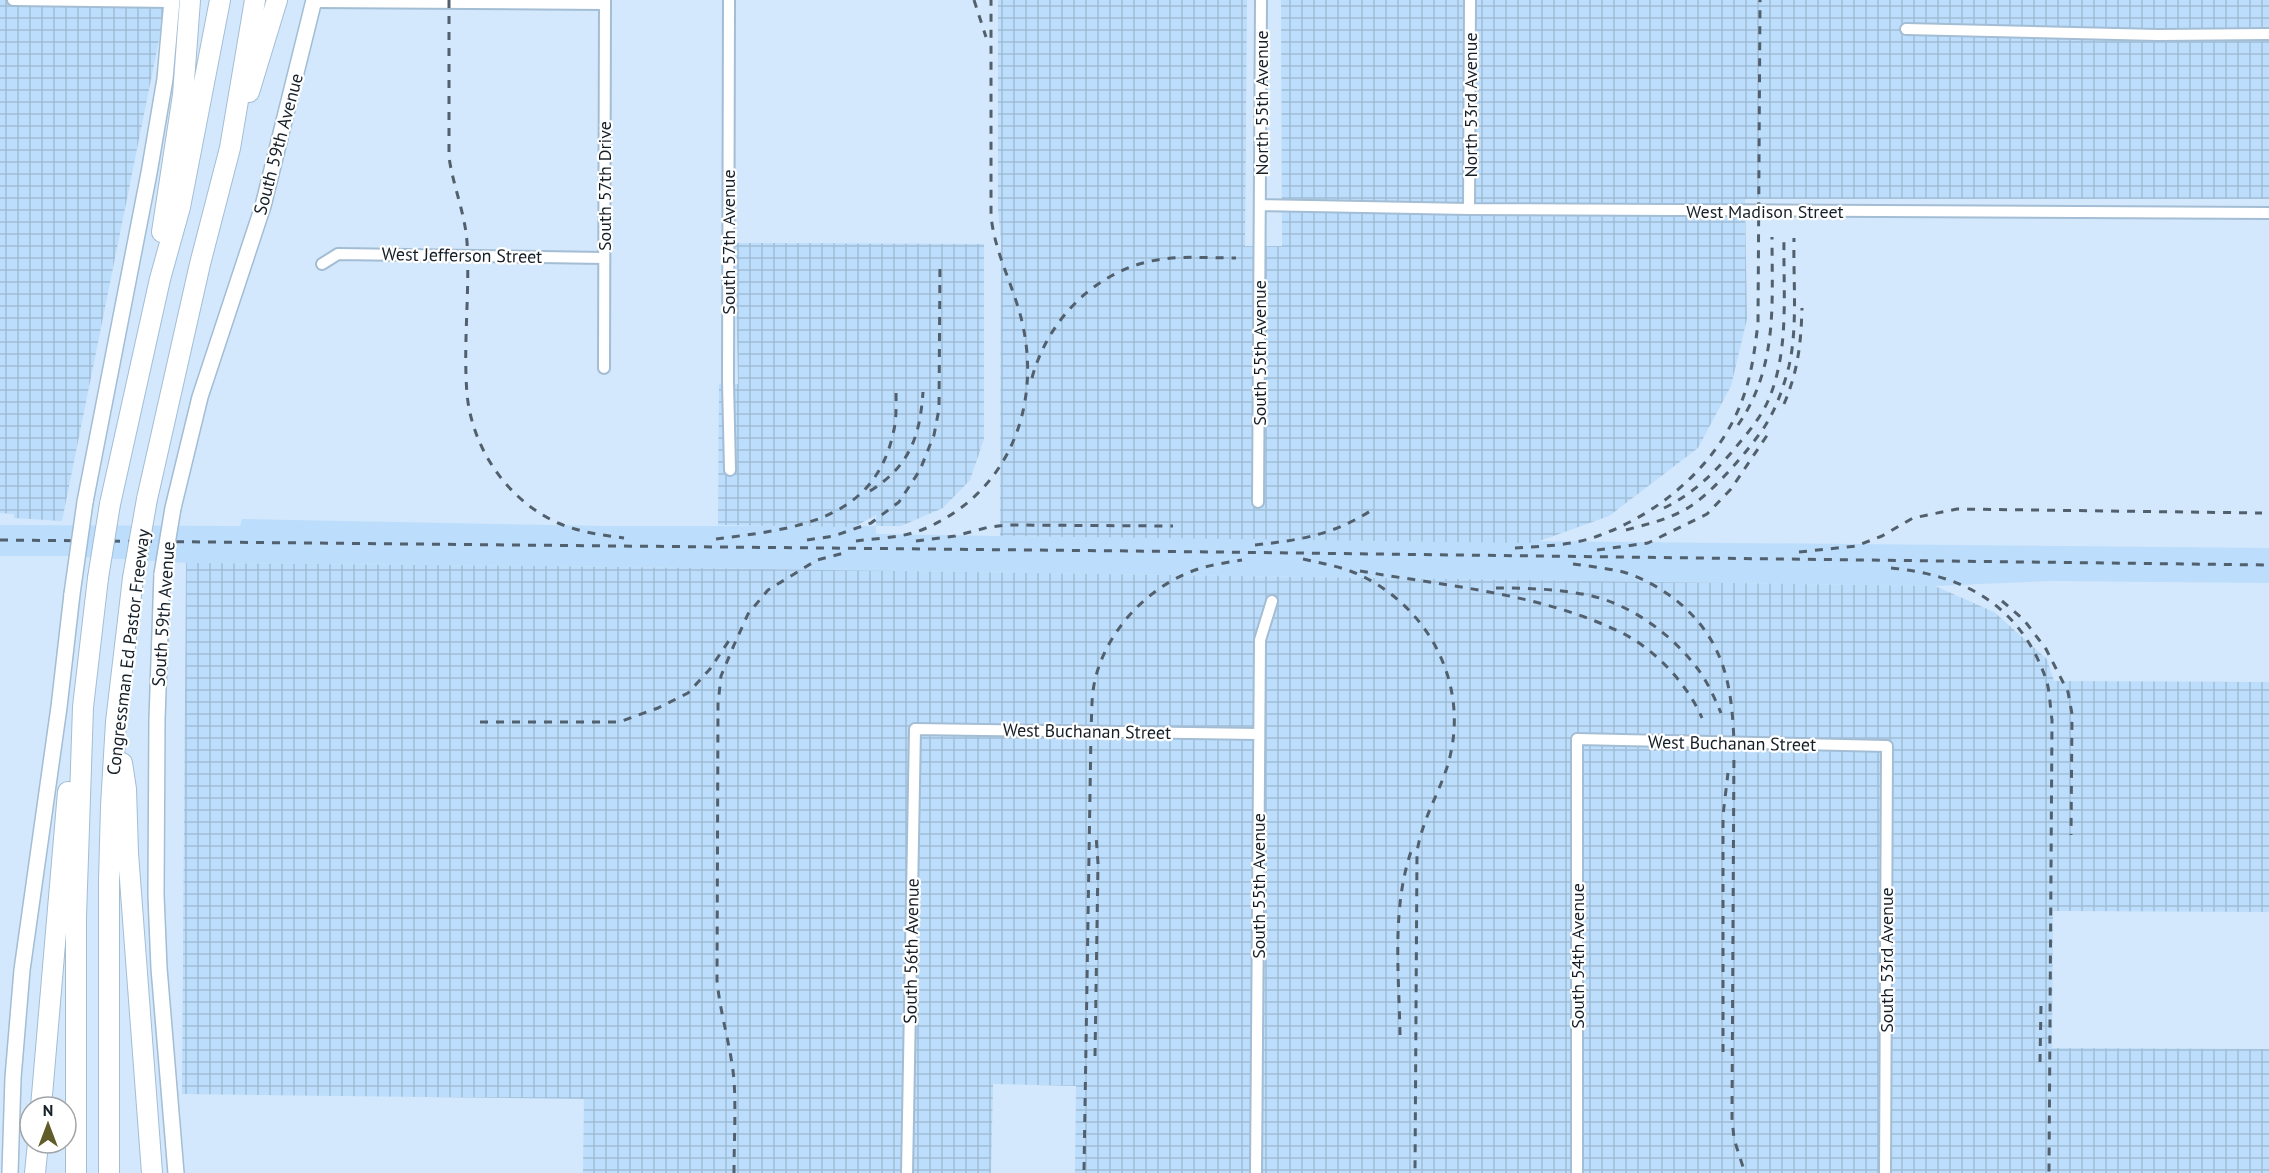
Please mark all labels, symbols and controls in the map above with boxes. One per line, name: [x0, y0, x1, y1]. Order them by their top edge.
street label: North 55th Avenue: [1250, 30, 1273, 176]
street label: North 53rd Avenue: [1459, 32, 1482, 178]
street label: South 59th Avenue: [248, 71, 308, 217]
street label: South 57th Drive: [593, 121, 616, 251]
street label: South 57th Avenue: [717, 169, 740, 315]
street label: West Madison Street: [1686, 200, 1844, 223]
street label: West Jefferson Street: [382, 242, 542, 268]
street label: South 55th Avenue: [1248, 280, 1271, 426]
street label: Congressman Ed Pastor Freeway: [101, 527, 155, 776]
street label: South 59th Avenue: [146, 541, 180, 687]
street label: West Buchanan Street: [1003, 718, 1171, 744]
street label: West Buchanan Street: [1648, 730, 1816, 756]
street label: South 55th Avenue: [1247, 813, 1270, 959]
street label: South 56th Avenue: [898, 878, 924, 1024]
street label: South 54th Avenue: [1566, 883, 1589, 1029]
street label: South 53rd Avenue: [1875, 887, 1898, 1033]
north arrow: [18, 1095, 78, 1155]
text: N: [43, 1100, 53, 1120]

